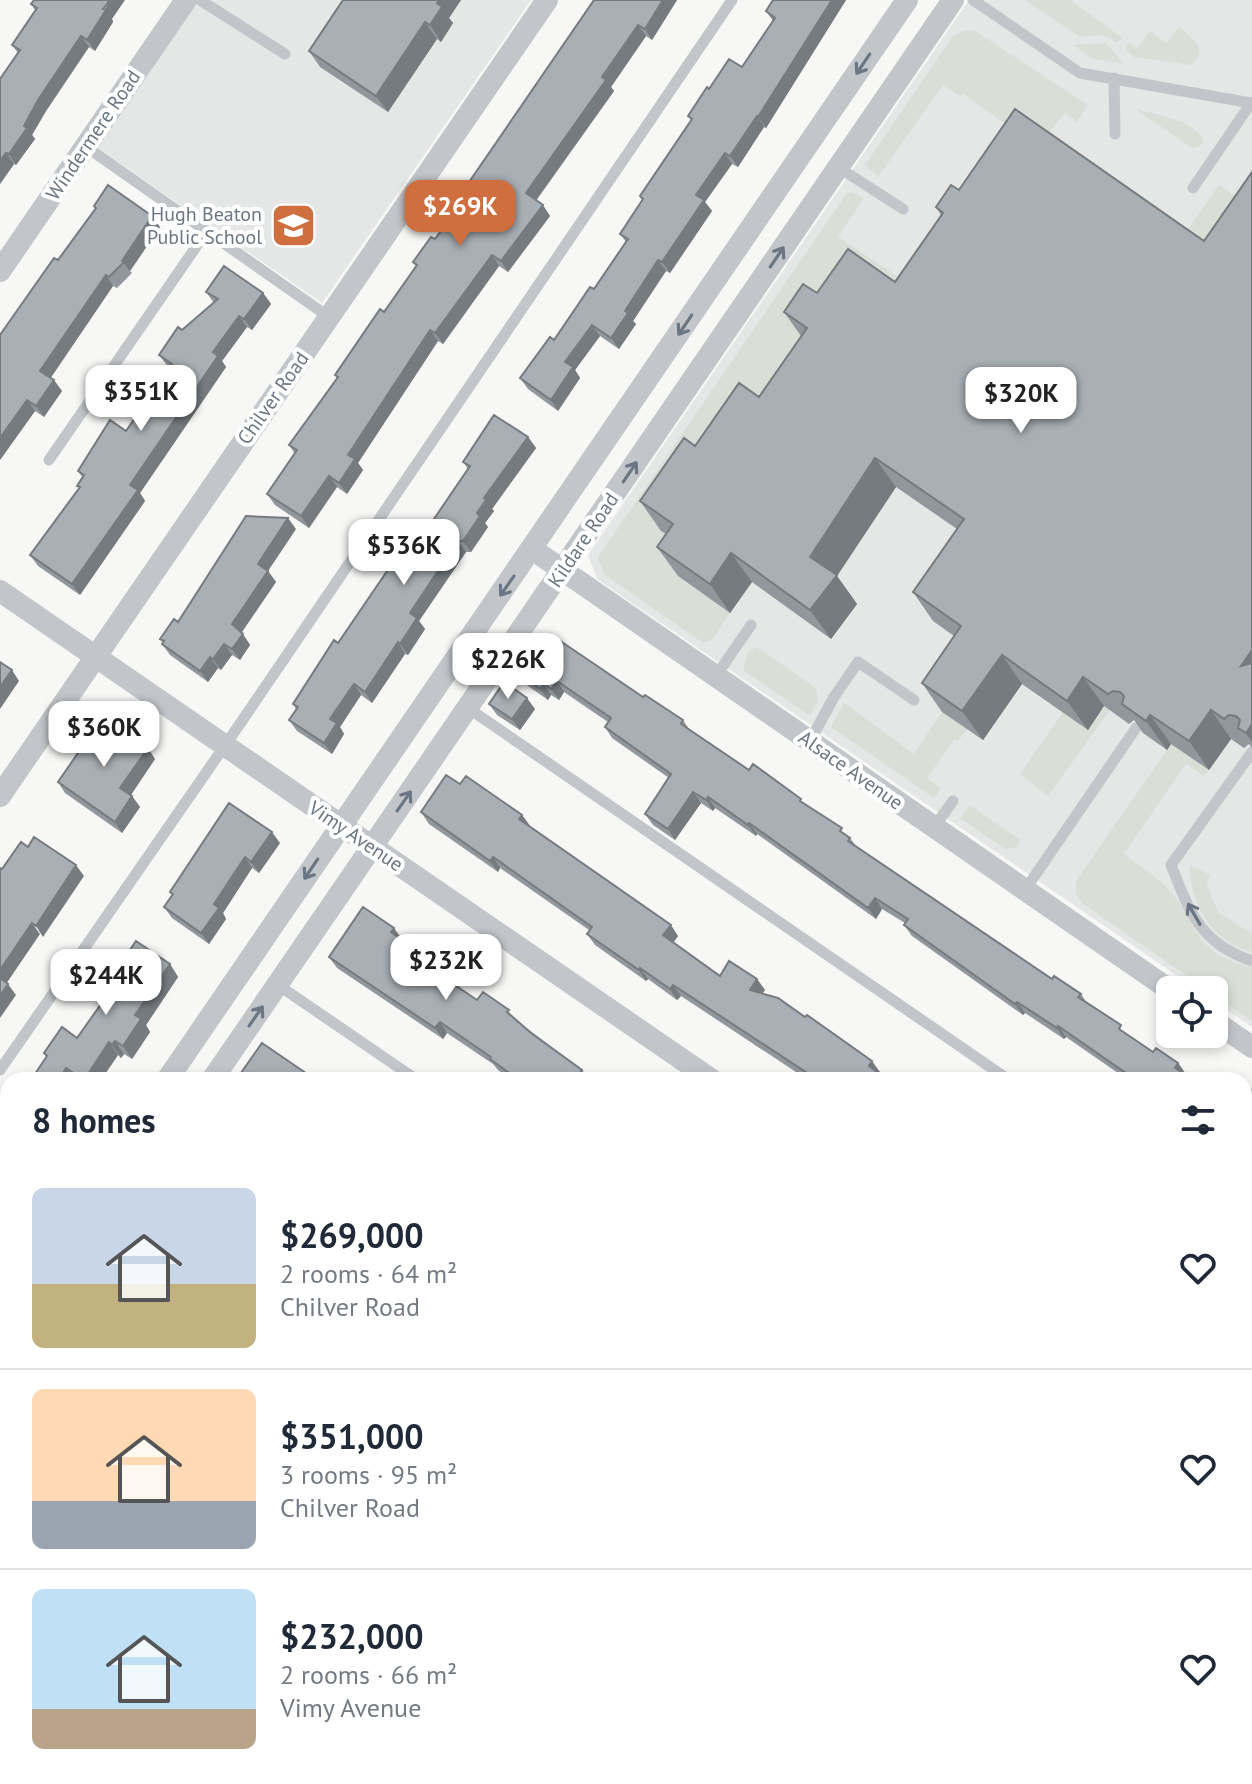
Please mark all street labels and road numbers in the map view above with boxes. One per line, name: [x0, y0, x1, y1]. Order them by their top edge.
street label: Windermere Road: [40, 65, 146, 205]
street label: Chilver Road: [231, 346, 315, 450]
street label: Kildare Road: [542, 488, 624, 592]
street label: Alsace Avenue: [794, 724, 908, 816]
street label: Vimy Avenue: [303, 794, 408, 877]

